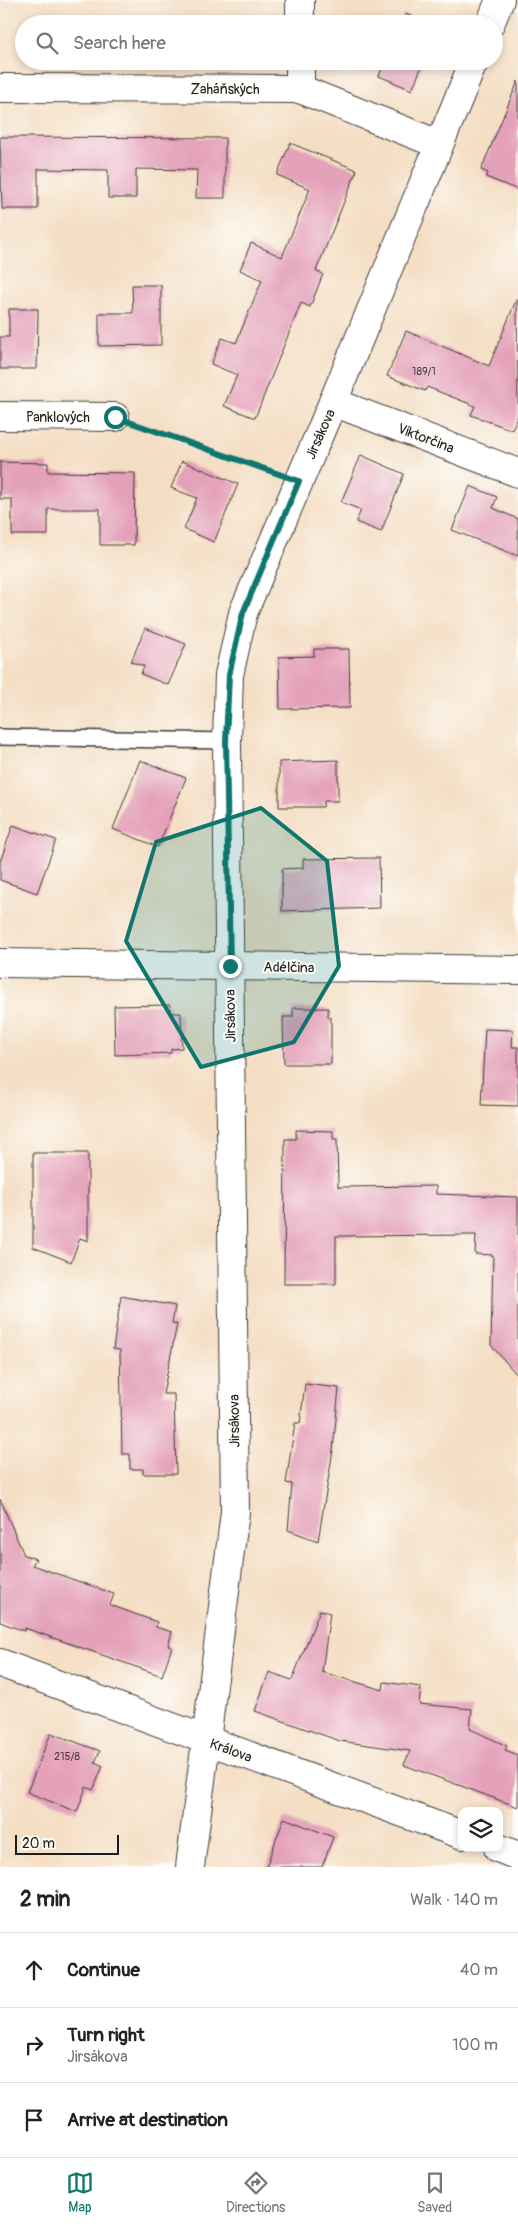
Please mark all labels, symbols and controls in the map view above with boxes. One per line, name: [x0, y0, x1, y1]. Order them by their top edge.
search box: [15, 15, 503, 70]
icon: search: [33, 29, 61, 57]
text: Search here: [73, 31, 166, 55]
street label: Zaháňských: [191, 81, 260, 98]
house number: 189/1: [412, 365, 436, 378]
route start: [104, 406, 127, 429]
street label: Jirsákova: [302, 406, 339, 462]
street label: Panklových: [26, 409, 90, 426]
street label: Viktorčina: [395, 420, 456, 457]
route end: [219, 955, 242, 978]
street label: Adélčina: [263, 959, 315, 976]
street label: Jirsákova: [222, 989, 239, 1043]
street label: Jirsákova: [226, 1394, 243, 1448]
street label: Králova: [207, 1735, 254, 1766]
house number: 215/8: [54, 1750, 80, 1763]
map controls: [458, 1807, 503, 1852]
button: layers: [458, 1807, 503, 1852]
scale bar: [15, 1832, 119, 1855]
text: 20 m: [22, 1835, 55, 1852]
text: 2 min: [20, 1886, 70, 1913]
text: Walk · 140 m: [410, 1890, 498, 1910]
icon: ahead: [20, 1956, 48, 1984]
text: Continue: [67, 1958, 140, 1982]
text: 40 m: [460, 1960, 498, 1980]
text: Turn right: [67, 2023, 145, 2047]
icon: right: [20, 2031, 48, 2059]
text: 100 m: [452, 2035, 498, 2055]
text: Jirsákova: [67, 2047, 128, 2067]
icon: arrive: [20, 2106, 48, 2134]
text: Arrive at destination: [67, 2108, 228, 2132]
tab: Map: [66, 2169, 94, 2216]
tab: Directions: [226, 2169, 285, 2216]
tab: Saved: [417, 2169, 452, 2216]

